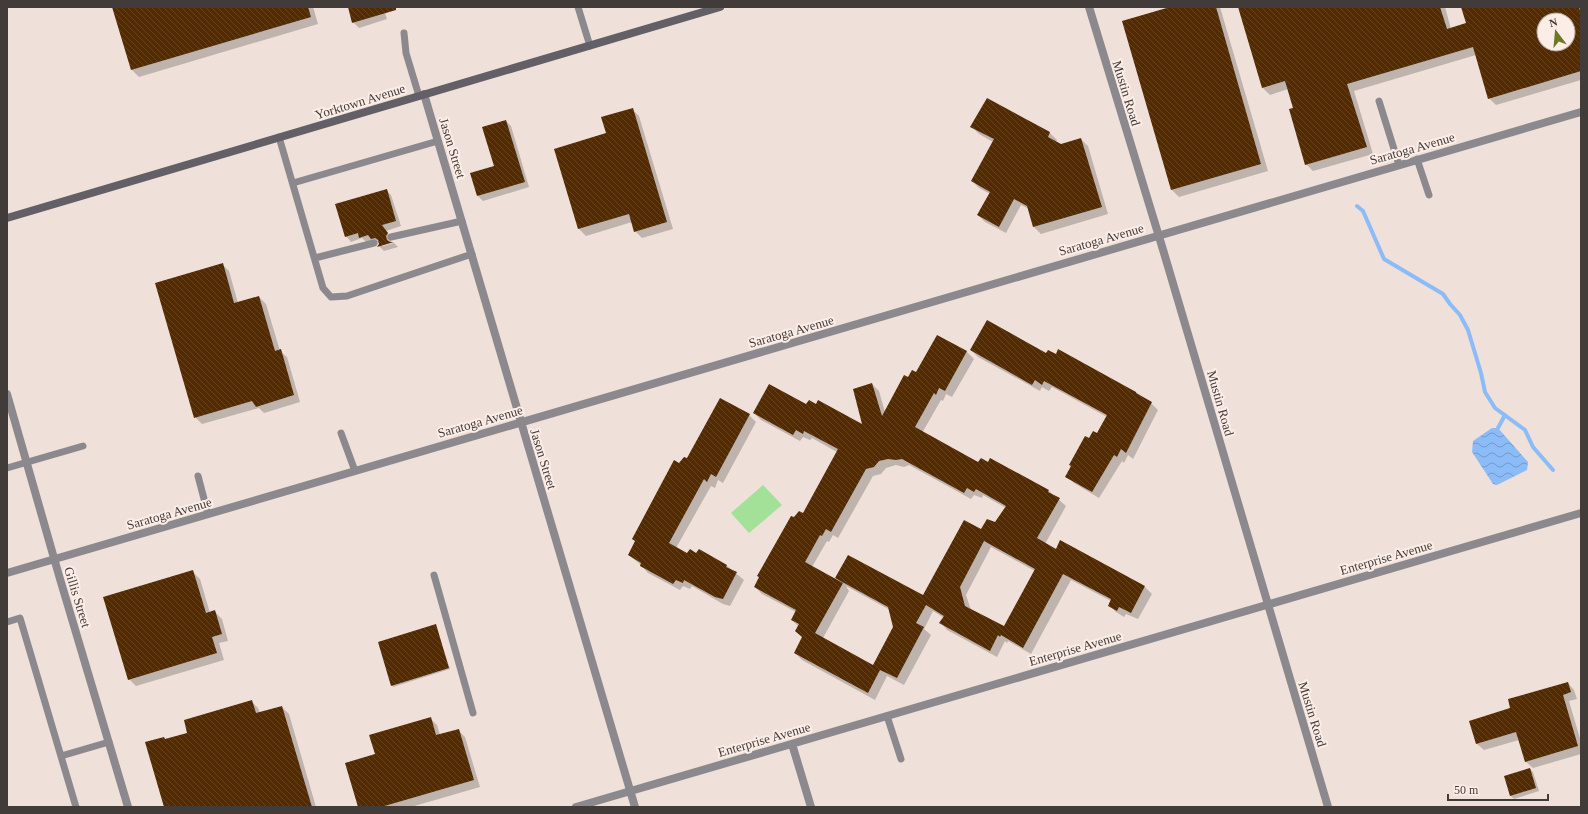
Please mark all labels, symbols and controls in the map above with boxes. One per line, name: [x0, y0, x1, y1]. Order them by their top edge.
north arrow: [1536, 12, 1576, 52]
text: N: [1548, 16, 1559, 29]
street label: Mustin Road: [1109, 59, 1144, 128]
street label: Yorktown Avenue: [313, 81, 407, 122]
street label: Jason Street: [436, 116, 469, 181]
street label: Saratoga Avenue: [1368, 129, 1456, 168]
street label: Saratoga Avenue: [1057, 220, 1145, 259]
street label: Saratoga Avenue: [747, 312, 835, 351]
street label: Mustin Road: [1204, 369, 1237, 438]
street label: Saratoga Avenue: [436, 402, 524, 441]
street label: Jason Street: [527, 427, 560, 492]
street label: Saratoga Avenue: [125, 494, 213, 533]
street label: Enterprise Avenue: [1338, 537, 1434, 578]
street label: Gillis Street: [61, 565, 94, 630]
street label: Enterprise Avenue: [1027, 628, 1123, 669]
street label: Mustin Road: [1295, 680, 1330, 749]
street label: Enterprise Avenue: [716, 719, 812, 760]
scale bar: [1448, 776, 1548, 802]
text: 50 m: [1454, 783, 1479, 797]

